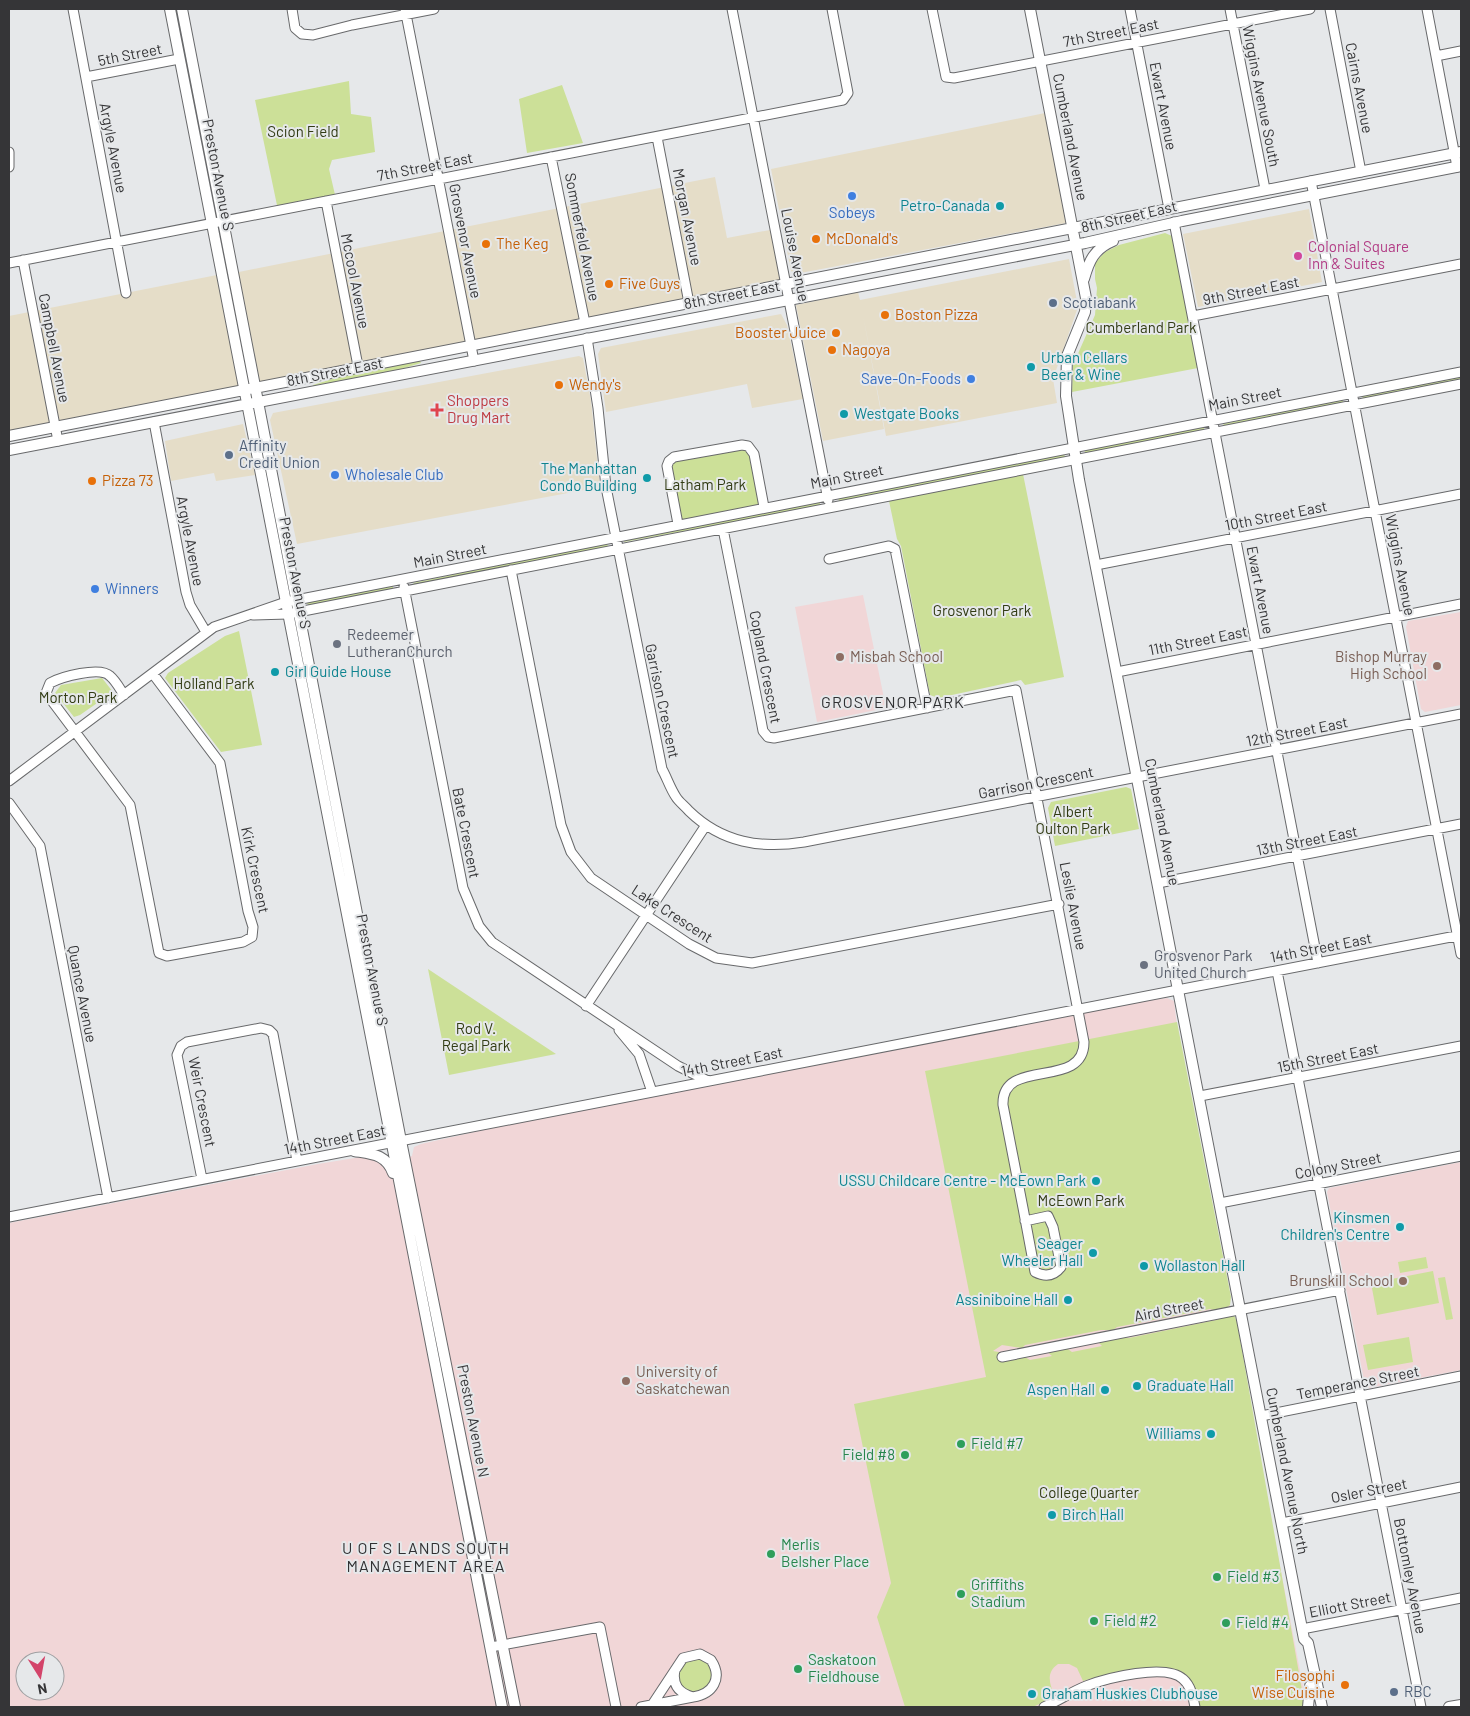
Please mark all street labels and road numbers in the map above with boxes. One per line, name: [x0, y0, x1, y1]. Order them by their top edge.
street label: 7th Street East: [1061, 14, 1160, 50]
street label: Wiggins Avenue South: [1239, 23, 1285, 168]
street label: 5th Street: [96, 39, 164, 69]
street label: Cairns Avenue: [1342, 41, 1378, 135]
street label: Ewart Avenue: [1147, 60, 1181, 151]
street label: Cumberland Avenue: [1050, 72, 1092, 202]
street label: Argyle Avenue: [96, 101, 132, 194]
street label: Preston Avenue S: [199, 117, 239, 232]
street label: 7th Street East: [375, 148, 474, 184]
street label: Morgan Avenue: [670, 167, 706, 267]
street label: Sommerfeld Avenue: [562, 171, 604, 302]
street label: Grosvenor Avenue: [446, 182, 486, 300]
street label: 8th Street East: [1079, 196, 1178, 236]
street label: Louise Avenue: [778, 207, 814, 303]
street label: Mccool Avenue: [338, 232, 374, 330]
street label: 9th Street East: [1201, 272, 1300, 308]
street label: 8th Street East: [682, 276, 781, 312]
street label: Campbell Avenue: [36, 292, 74, 404]
street label: 8th Street East: [285, 353, 384, 389]
street label: Main Street: [1207, 382, 1283, 414]
street label: Main Street: [809, 460, 885, 492]
street label: Argyle Avenue: [173, 494, 209, 587]
street label: 10th Street East: [1223, 496, 1328, 534]
street label: Wiggins Avenue: [1382, 513, 1420, 617]
street label: Preston Avenue S: [276, 515, 316, 630]
street label: Main Street: [412, 539, 488, 571]
street label: Ewart Avenue: [1244, 544, 1278, 635]
street label: Copland Crescent: [746, 609, 786, 725]
street label: 11th Street East: [1147, 622, 1249, 658]
street label: Garrison Crescent: [642, 642, 684, 760]
street label: 12th Street East: [1244, 712, 1349, 750]
street label: Cumberland Avenue: [1142, 757, 1184, 887]
street label: Garrison Crescent: [977, 762, 1095, 802]
street label: Bate Crescent: [449, 786, 485, 880]
street label: 13th Street East: [1255, 821, 1359, 859]
street label: Kirk Crescent: [238, 825, 274, 915]
street label: Leslie Avenue: [1057, 860, 1091, 951]
street label: Lake Crescent: [629, 880, 717, 946]
street label: Preston Avenue S: [353, 912, 393, 1027]
street label: 14th Street East: [1268, 928, 1373, 966]
street label: Quance Avenue: [65, 944, 101, 1044]
street label: 15th Street East: [1276, 1038, 1380, 1076]
street label: 14th Street East: [679, 1042, 784, 1080]
street label: Weir Crescent: [185, 1055, 221, 1148]
street label: 14th Street East: [282, 1120, 387, 1158]
street label: Colony Street: [1293, 1148, 1383, 1182]
street label: Aird Street: [1133, 1293, 1205, 1325]
street label: Temperance Street: [1295, 1361, 1421, 1403]
street label: Preston Avenue N: [454, 1363, 494, 1479]
street label: Cumberland Avenue North: [1263, 1386, 1313, 1556]
street label: Osler Street: [1329, 1474, 1409, 1506]
street label: Bottomley Avenue: [1391, 1516, 1431, 1635]
street label: Elliott Street: [1307, 1587, 1392, 1621]

